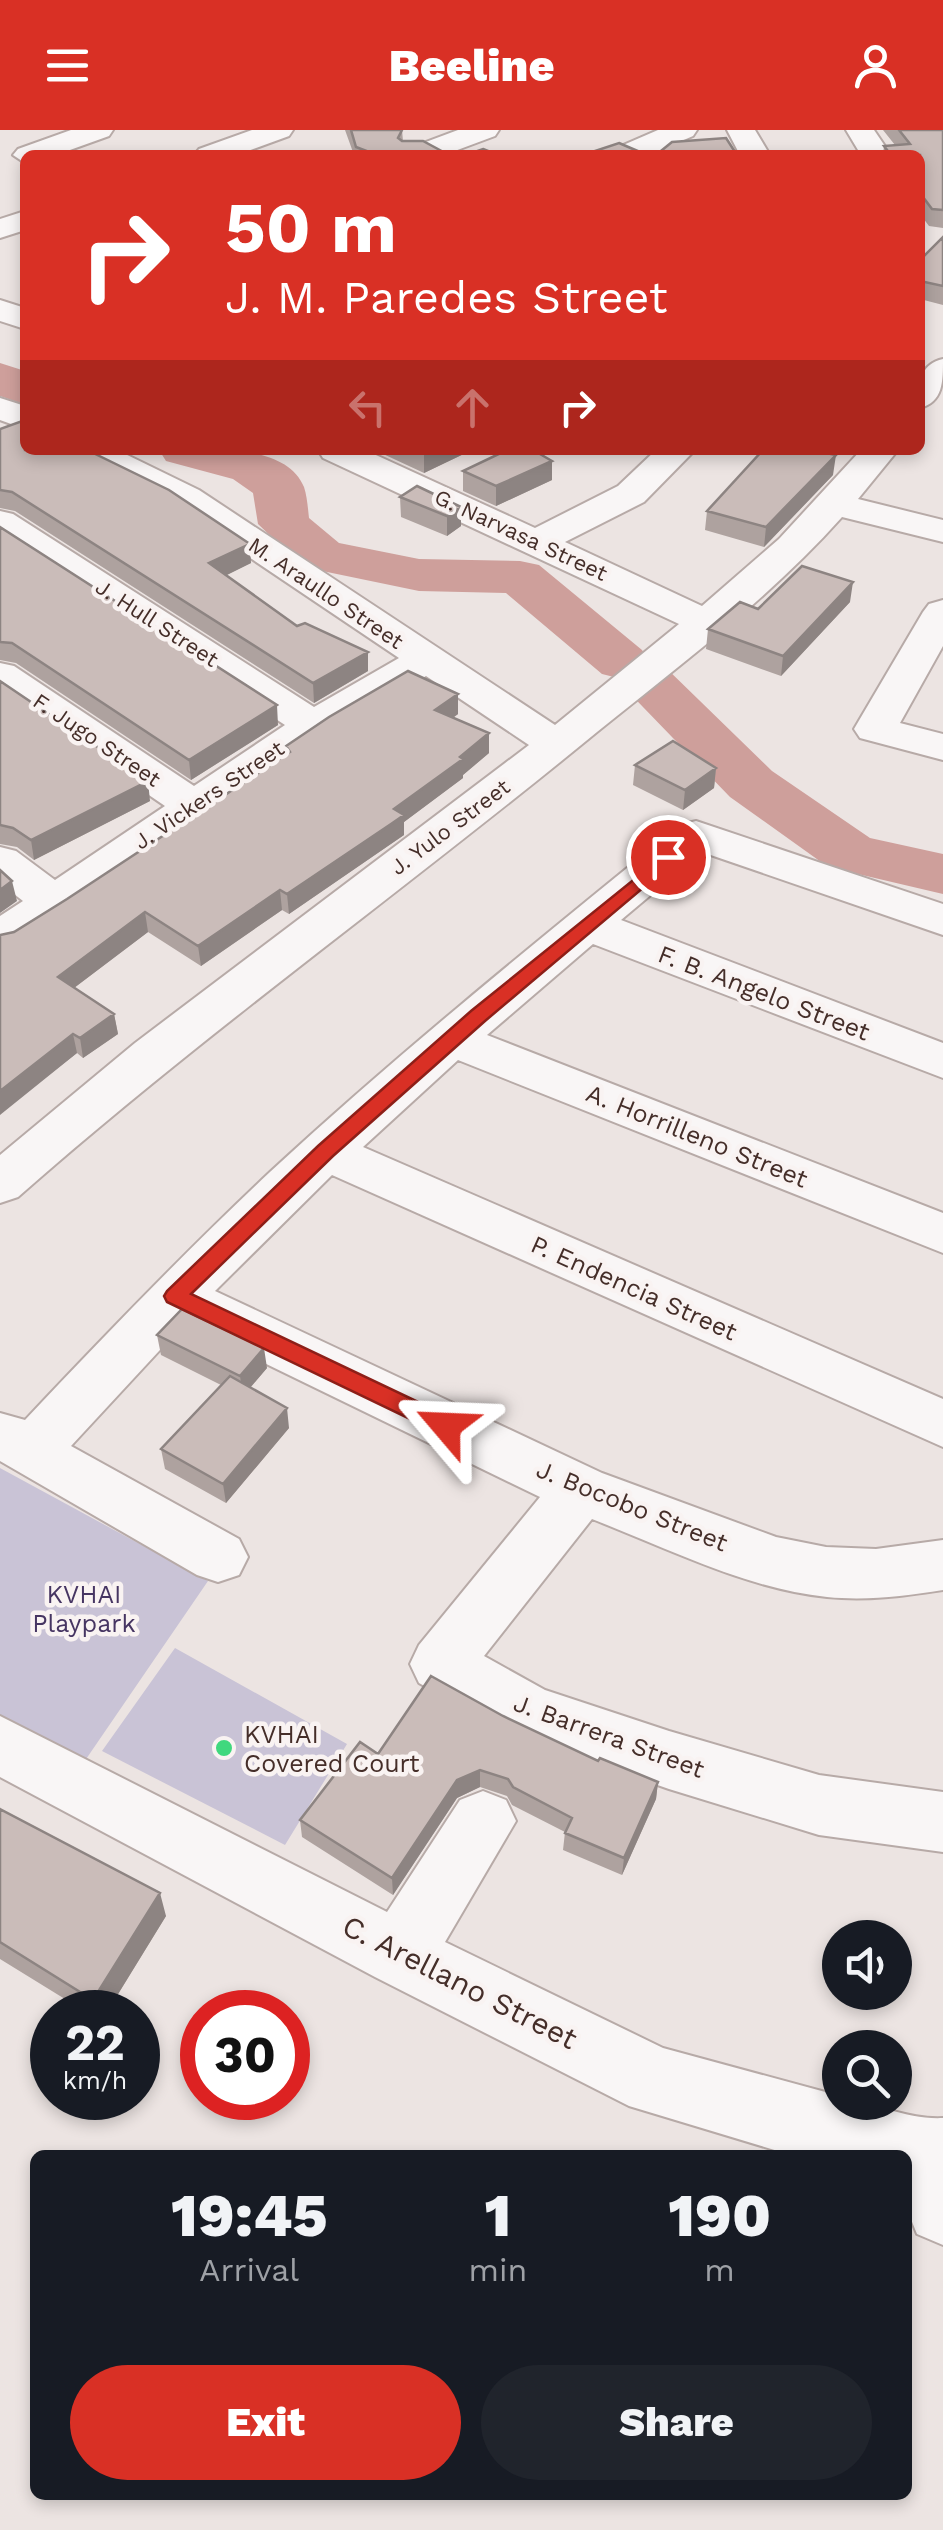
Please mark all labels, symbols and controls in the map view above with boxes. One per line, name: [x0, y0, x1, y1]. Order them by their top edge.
icon: menu: [40, 38, 95, 93]
icon: person: [848, 38, 903, 93]
text: Beeline: [389, 39, 554, 92]
text: 50 m: [225, 187, 397, 269]
icon: right: [60, 190, 190, 320]
text: J. M. Paredes Street: [225, 271, 668, 324]
icon: left: [340, 380, 395, 435]
icon: ahead: [445, 380, 500, 435]
icon: right: [550, 380, 605, 435]
street label: G. Narvasa Street: [431, 484, 611, 586]
street label: M. Araullo Street: [244, 532, 408, 654]
street label: J. Hull Street: [91, 574, 223, 672]
street label: F. Jugo Street: [29, 688, 165, 792]
street label: J. Vickers Street: [129, 736, 289, 854]
street label: J. Yulo Street: [385, 774, 515, 880]
pin: [626, 815, 711, 900]
icon: arrive: [641, 830, 696, 885]
street label: F. B. Angelo Street: [654, 939, 874, 1047]
street label: A. Horrilleno Street: [582, 1078, 812, 1194]
street label: P. Endencia Street: [526, 1230, 742, 1347]
position arrow: [394, 1374, 498, 1478]
street label: J. Bocobo Street: [532, 1454, 732, 1558]
park label: KVHAI Playpark: [32, 1580, 136, 1638]
street label: J. Barrera Street: [510, 1688, 709, 1784]
place label: KVHAI Covered Court: [244, 1720, 420, 1778]
marker: KVHAI Covered Court: [213, 1737, 235, 1759]
street label: C. Arellano Street: [337, 1908, 584, 2056]
map controls: [822, 1920, 912, 2120]
button: sound: [822, 1920, 912, 2010]
speed limit sign: 30: [180, 1990, 310, 2120]
text: 22: [65, 2013, 125, 2072]
button: search: [822, 2030, 912, 2120]
text: km/h: [63, 2066, 127, 2095]
text: 19:45: [171, 2180, 327, 2251]
text: 1: [484, 2180, 511, 2251]
text: 190: [668, 2180, 771, 2251]
text: Arrival: [199, 2251, 299, 2289]
text: min: [468, 2251, 527, 2289]
text: m: [704, 2251, 735, 2289]
button: Exit: [70, 2365, 461, 2480]
button: Share: [481, 2365, 872, 2480]

